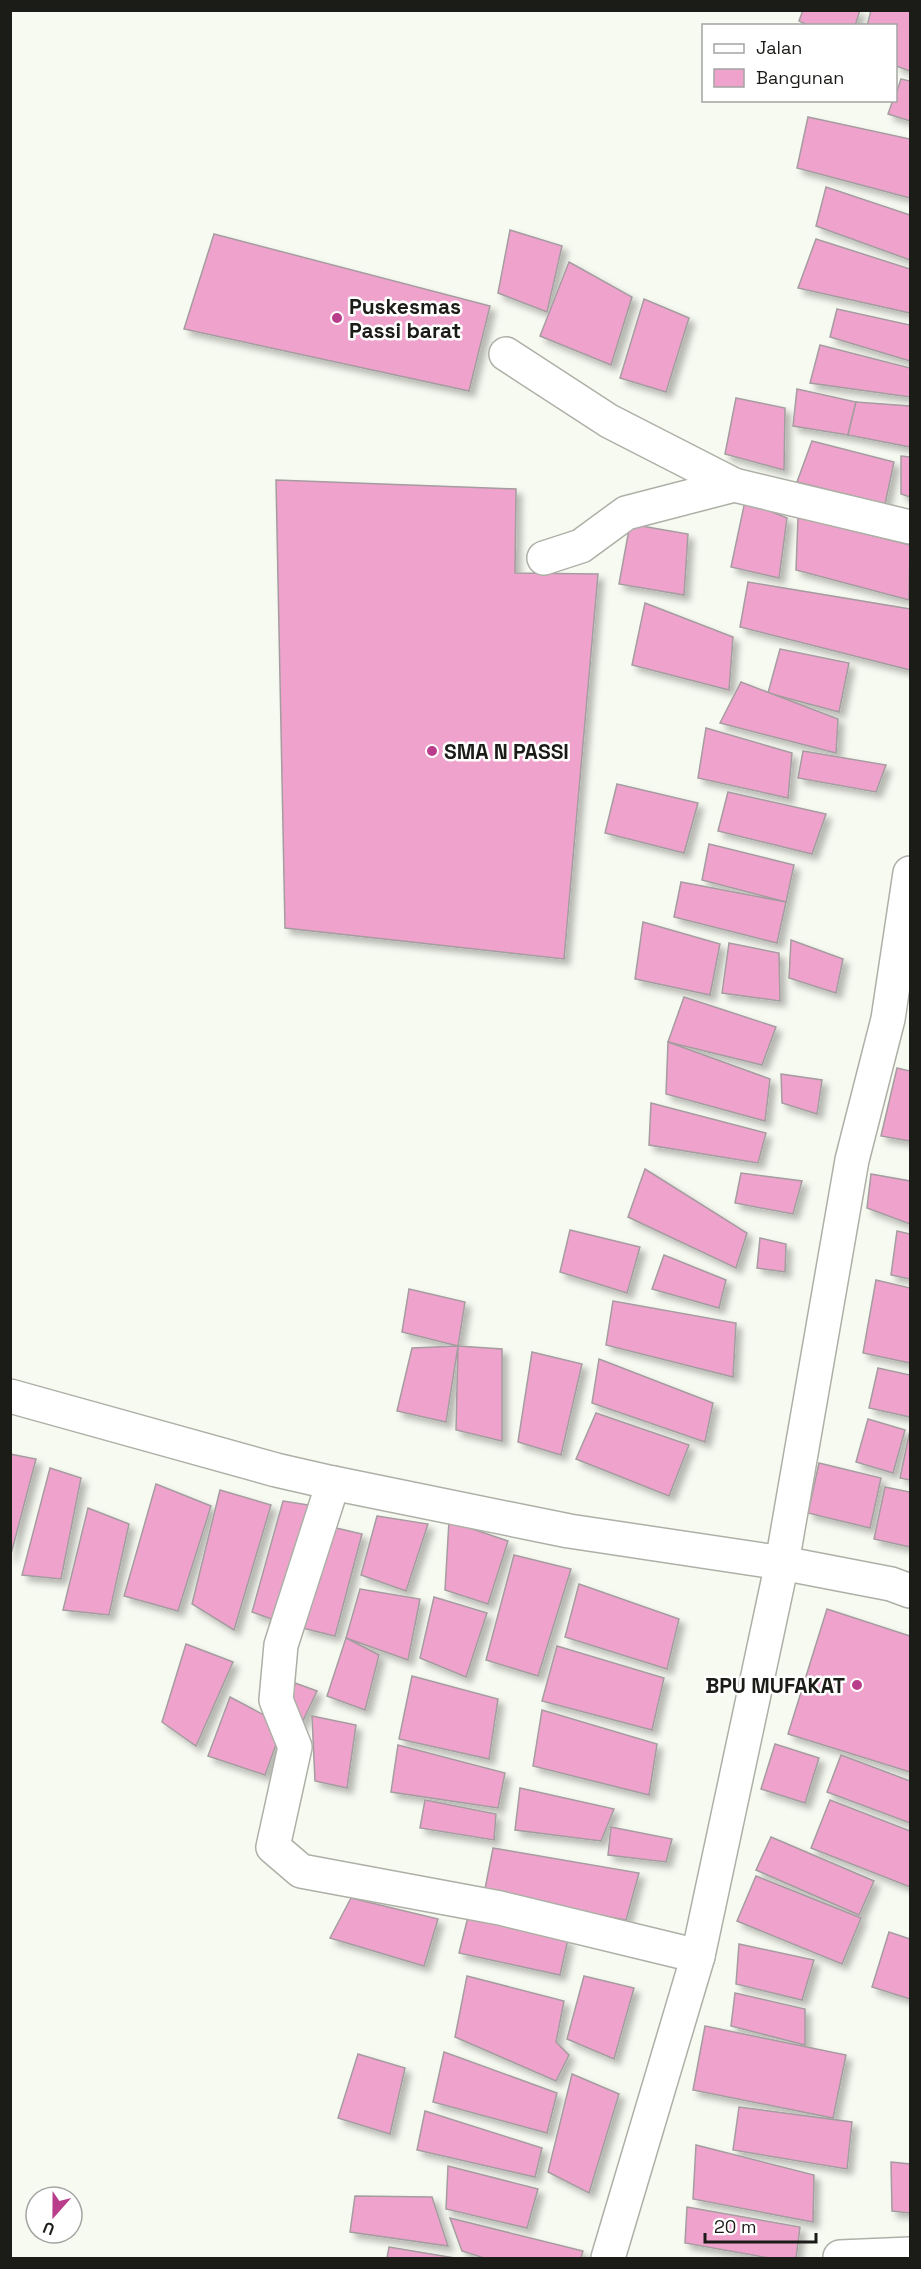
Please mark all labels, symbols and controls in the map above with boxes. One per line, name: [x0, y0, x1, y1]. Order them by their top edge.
legend: [702, 24, 897, 102]
text: Jalan: [756, 36, 802, 59]
text: Bangunan: [756, 66, 844, 89]
place label: Puskesmas Passi barat: [349, 293, 461, 344]
marker: Puskesmas Passi barat: [330, 311, 344, 325]
place label: SMA N PASSI: [444, 738, 569, 765]
marker: SMA N PASSI: [425, 744, 439, 758]
place label: BPU MUFAKAT: [705, 1672, 845, 1699]
marker: BPU MUFAKAT: [850, 1678, 864, 1692]
north arrow: [24, 2185, 84, 2245]
scale bar: [705, 2206, 816, 2244]
text: 20 m: [714, 2215, 757, 2238]
text: U: [40, 2217, 58, 2240]

